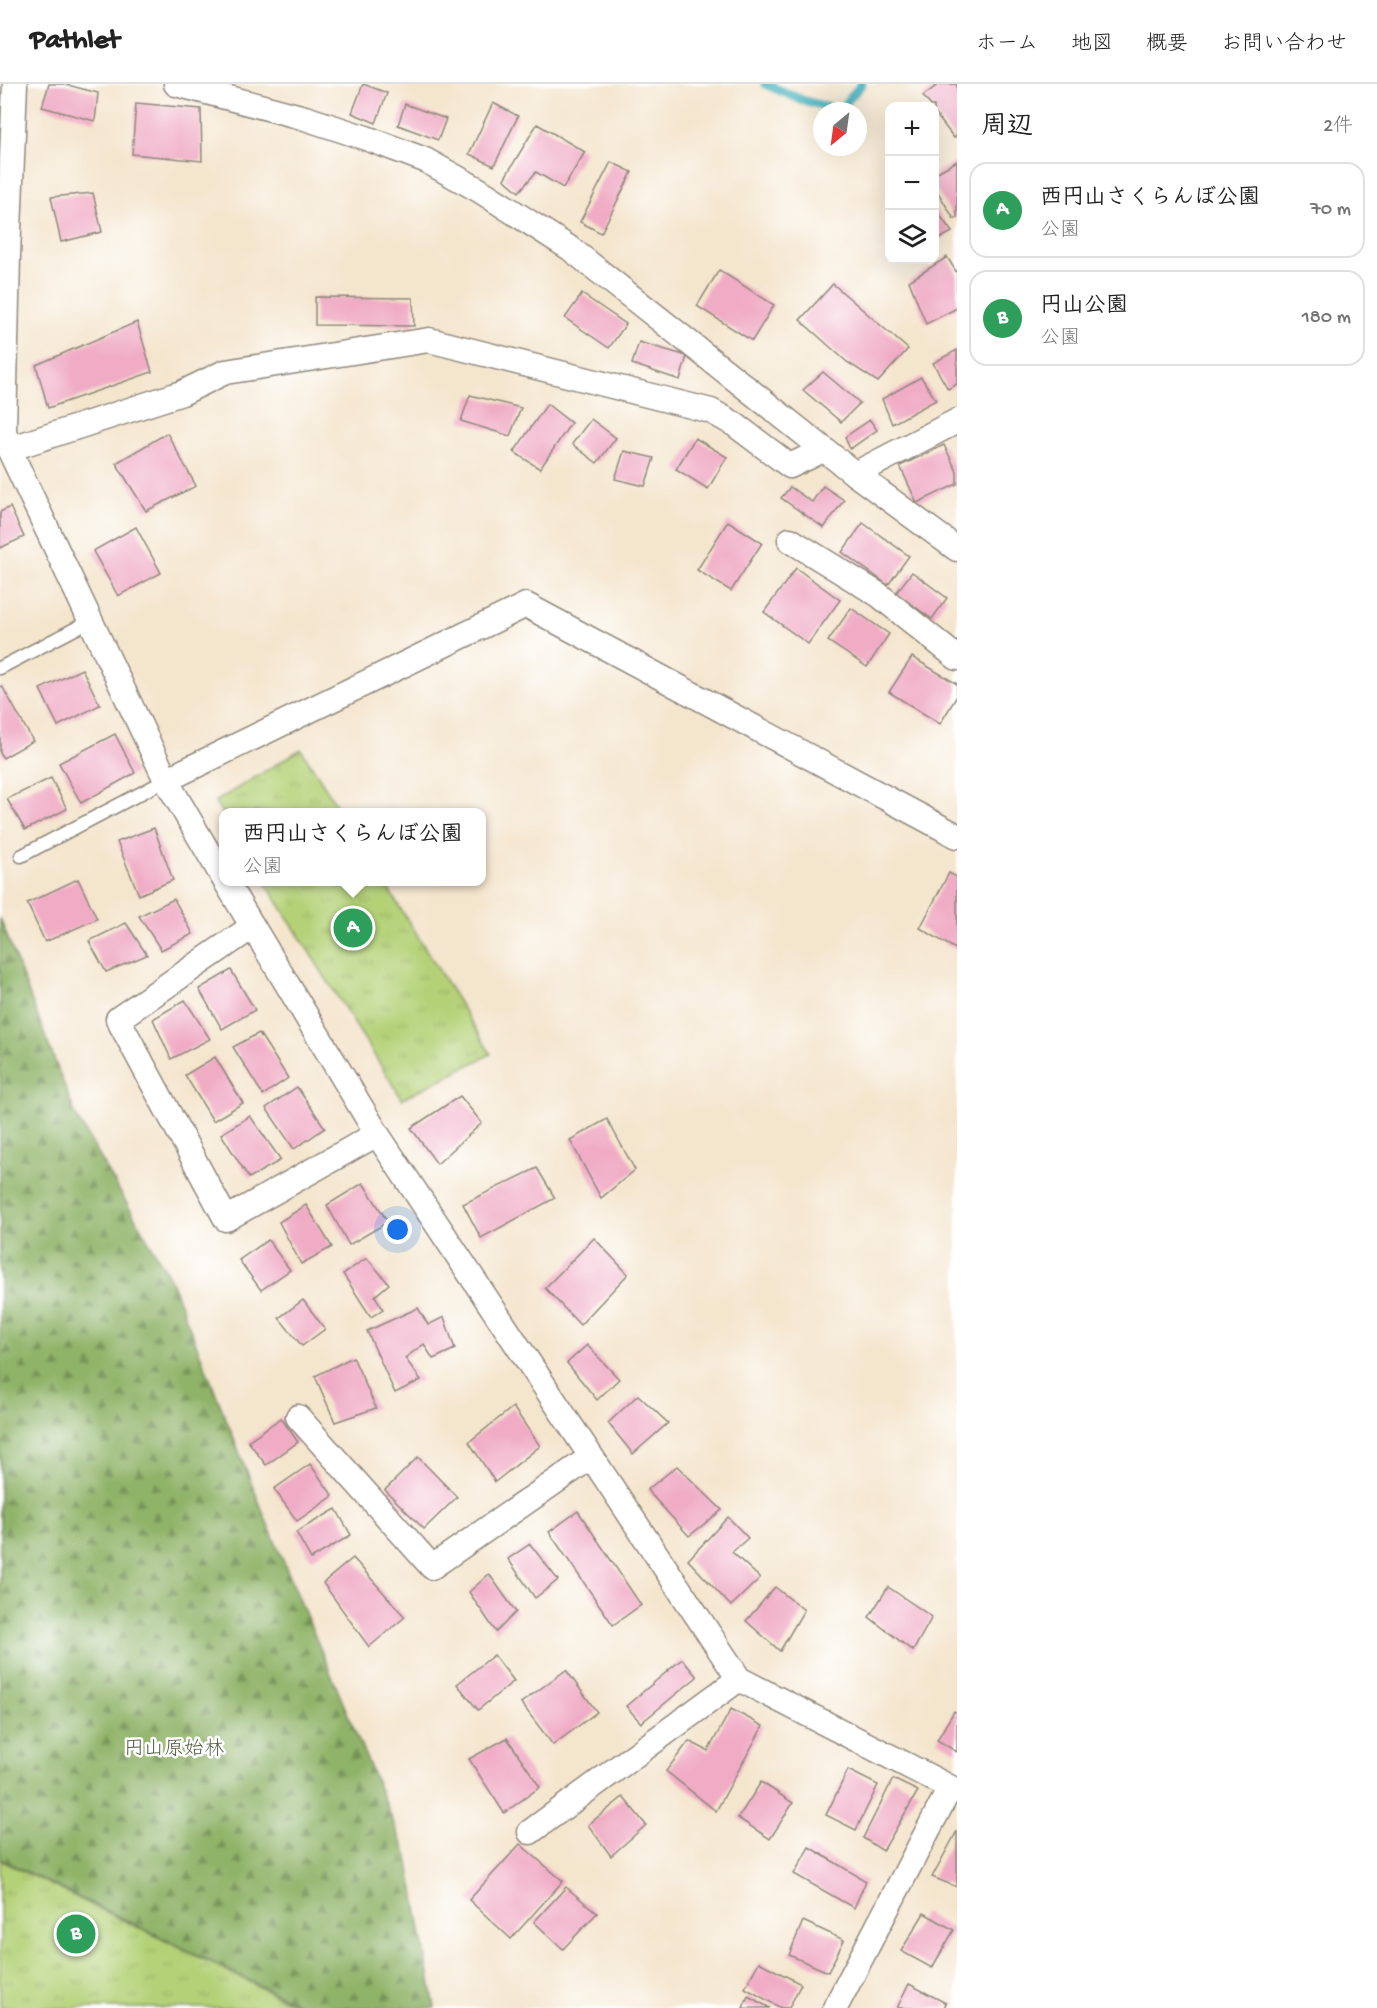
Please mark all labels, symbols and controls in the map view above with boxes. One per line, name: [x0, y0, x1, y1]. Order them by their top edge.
text: Pathlet: [30, 25, 120, 58]
text: ホーム: [976, 33, 1038, 58]
text: 地図: [1071, 33, 1113, 58]
text: 概要: [1146, 33, 1188, 58]
text: お問い合わせ: [1221, 33, 1347, 58]
north arrow: [813, 102, 867, 156]
map controls: [885, 102, 939, 264]
button: +: [885, 102, 939, 156]
text: 周辺: [981, 113, 1033, 144]
text: 2件: [1323, 116, 1353, 139]
button: −: [885, 156, 939, 210]
text: 西円山さくらんぼ公園: [1040, 186, 1260, 212]
text: A: [997, 199, 1008, 222]
text: 70 m: [1310, 199, 1351, 222]
button: layers: [885, 210, 939, 264]
text: 公園: [1040, 220, 1080, 243]
text: 円山公園: [1040, 294, 1128, 320]
text: B: [997, 307, 1008, 330]
text: 180 m: [1302, 307, 1351, 330]
text: 公園: [1040, 328, 1080, 351]
popup: [219, 808, 486, 886]
text: 西円山さくらんぼ公園: [242, 823, 463, 849]
text: 公園: [242, 857, 282, 880]
pin: A: [334, 906, 372, 950]
your location: [383, 1215, 412, 1244]
park label: 円山原始林: [124, 1738, 224, 1762]
pin: B: [56, 1912, 96, 1956]

